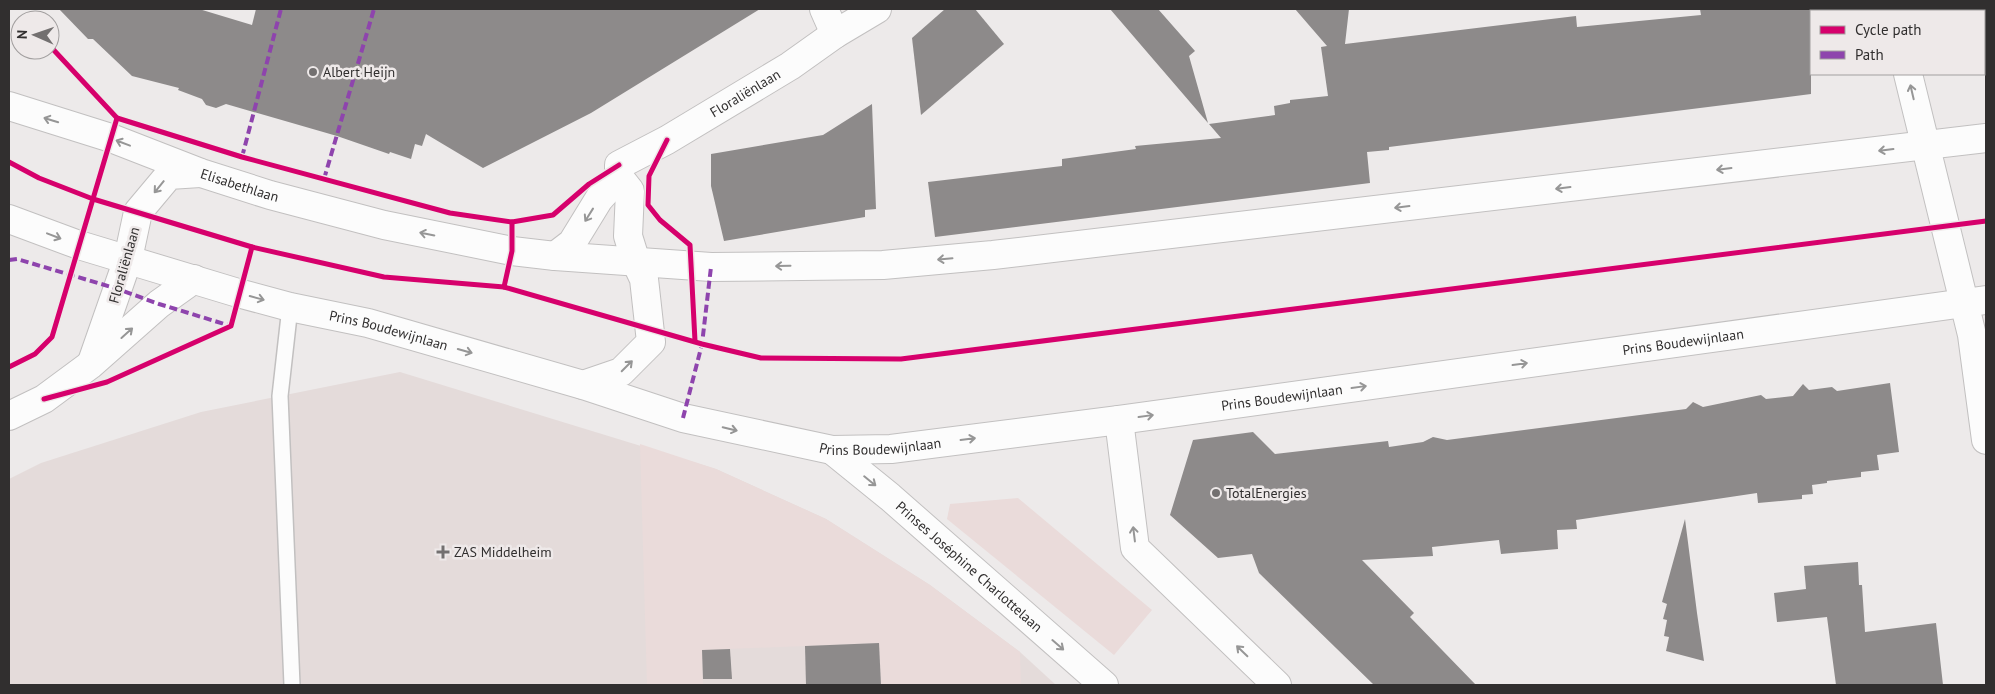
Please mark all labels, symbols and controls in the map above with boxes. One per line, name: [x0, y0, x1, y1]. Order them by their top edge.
north arrow: [10, 10, 60, 60]
legend: [1810, 10, 1985, 75]
text: Cycle path: [1855, 20, 1921, 39]
text: N: [13, 30, 31, 39]
text: Path: [1855, 45, 1884, 64]
place label: Albert Heijn: [323, 63, 395, 81]
street label: Floraliënlaan: [707, 65, 784, 121]
marker: Albert Heijn: [307, 66, 319, 78]
one-way arrow: [1907, 85, 1916, 101]
one-way arrow: [43, 114, 59, 124]
one-way arrow: [116, 138, 132, 147]
one-way arrow: [1878, 145, 1894, 155]
street label: Elisabethlaan: [198, 164, 281, 206]
one-way arrow: [1717, 164, 1733, 174]
one-way arrow: [153, 180, 164, 193]
one-way arrow: [1555, 183, 1571, 193]
one-way arrow: [1394, 202, 1410, 212]
one-way arrow: [584, 208, 594, 222]
street label: Floraliënlaan: [104, 225, 144, 305]
one-way arrow: [419, 228, 435, 238]
one-way arrow: [46, 232, 62, 241]
one-way arrow: [937, 255, 953, 264]
one-way arrow: [775, 262, 791, 271]
one-way arrow: [249, 294, 265, 304]
street label: Prins Boudewijnlaan: [328, 306, 450, 355]
street label: Prins Boudewijnlaan: [1621, 325, 1745, 359]
one-way arrow: [120, 327, 133, 339]
one-way arrow: [456, 346, 472, 356]
one-way arrow: [1512, 359, 1528, 369]
one-way arrow: [621, 360, 633, 372]
street label: Prins Boudewijnlaan: [1220, 380, 1344, 415]
one-way arrow: [1351, 381, 1367, 391]
one-way arrow: [1138, 411, 1154, 421]
one-way arrow: [722, 425, 738, 434]
street label: Prins Boudewijnlaan: [818, 434, 942, 459]
one-way arrow: [959, 434, 975, 444]
one-way arrow: [863, 475, 876, 486]
place label: TotalEnergies: [1226, 484, 1307, 502]
marker: TotalEnergies: [1210, 487, 1222, 499]
street label: Prinses Joséphine Charlottelaan: [892, 497, 1046, 636]
one-way arrow: [1129, 527, 1139, 543]
place label: ZAS Middelheim: [454, 543, 552, 561]
marker: ZAS Middelheim: [436, 545, 450, 559]
one-way arrow: [1052, 639, 1065, 651]
one-way arrow: [1236, 645, 1249, 657]

